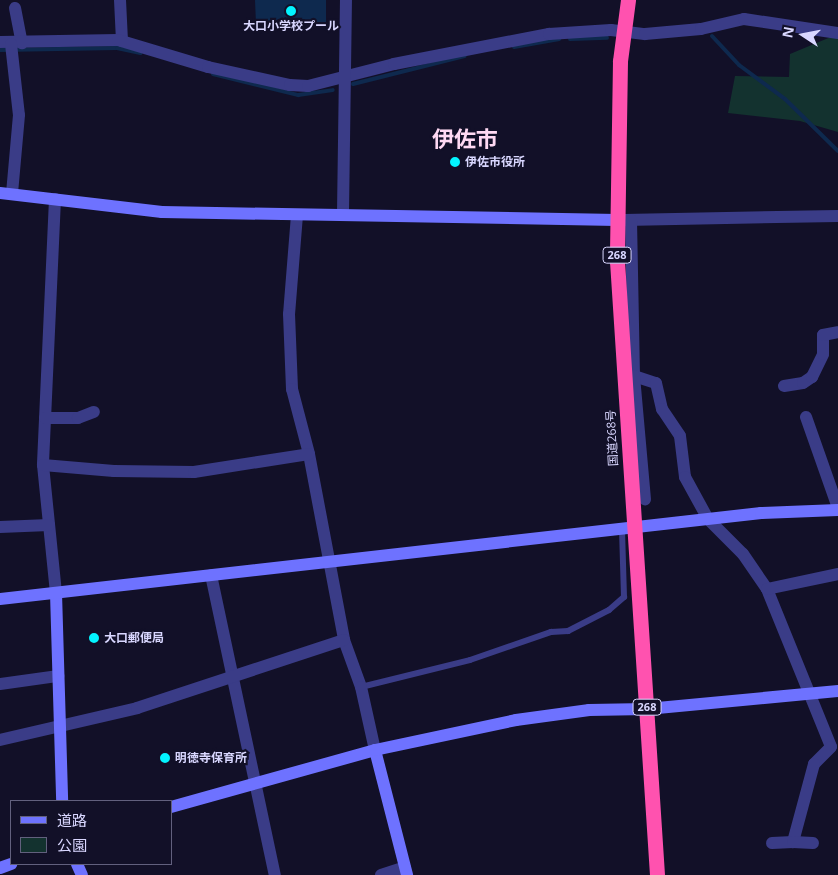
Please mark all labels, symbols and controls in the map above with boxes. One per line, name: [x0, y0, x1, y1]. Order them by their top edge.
marker: 大口小学校プール: [285, 5, 297, 17]
north arrow: [778, 10, 828, 60]
place label: 大口小学校プール: [243, 19, 339, 33]
text: N: [777, 25, 798, 39]
district label: 伊佐市: [432, 126, 498, 152]
place label: 伊佐市役所: [465, 155, 525, 169]
marker: 伊佐市役所: [449, 156, 461, 168]
road number: 268: [602, 246, 632, 264]
street label: 国道268号: [603, 409, 621, 467]
place label: 大口郵便局: [104, 631, 164, 645]
marker: 大口郵便局: [88, 632, 100, 644]
road number: 268: [632, 699, 662, 716]
place label: 明徳寺保育所: [175, 751, 247, 765]
marker: 明徳寺保育所: [159, 752, 171, 764]
legend: [10, 800, 172, 865]
text: 道路: [57, 810, 87, 830]
text: 公園: [57, 835, 87, 855]

